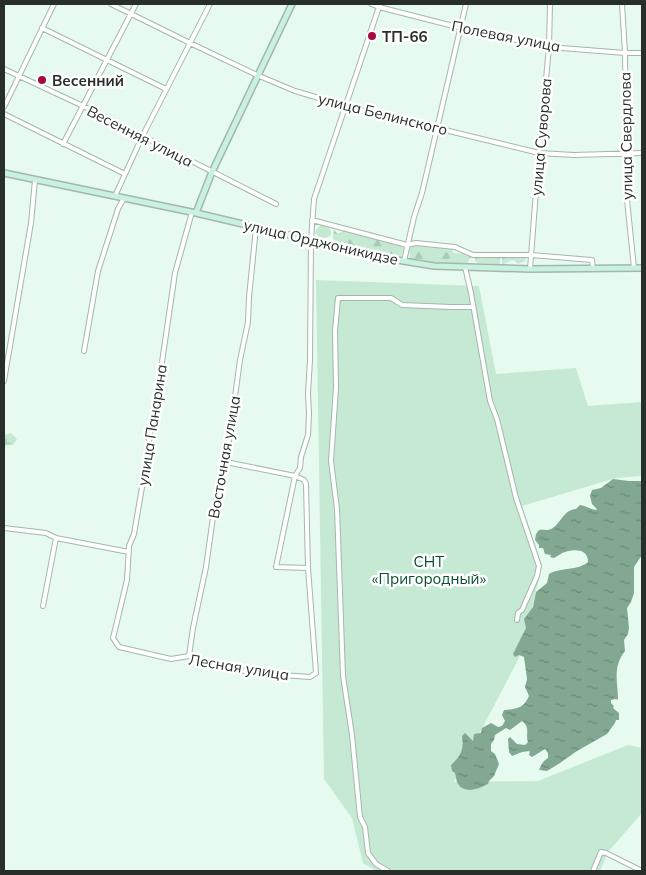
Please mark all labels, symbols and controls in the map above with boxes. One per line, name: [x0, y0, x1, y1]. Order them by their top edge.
street label: Полевая улица: [450, 16, 562, 56]
place label: ТП-66: [382, 27, 427, 46]
marker: ТП-66: [366, 30, 378, 42]
place label: Весенний: [52, 71, 124, 90]
street label: улица Свердлова: [615, 72, 637, 200]
marker: Весенний: [36, 74, 48, 86]
street label: улица Суворова: [526, 77, 556, 197]
street label: улица Белинского: [316, 89, 450, 139]
street label: Весенняя улица: [84, 101, 196, 171]
street label: улица Орджоникидзе: [242, 215, 400, 269]
street label: улица Панарина: [133, 363, 171, 487]
street label: Восточная улица: [204, 394, 244, 520]
park label: СНТ «Пригородный»: [372, 552, 486, 588]
street label: Лесная улица: [187, 650, 291, 684]

